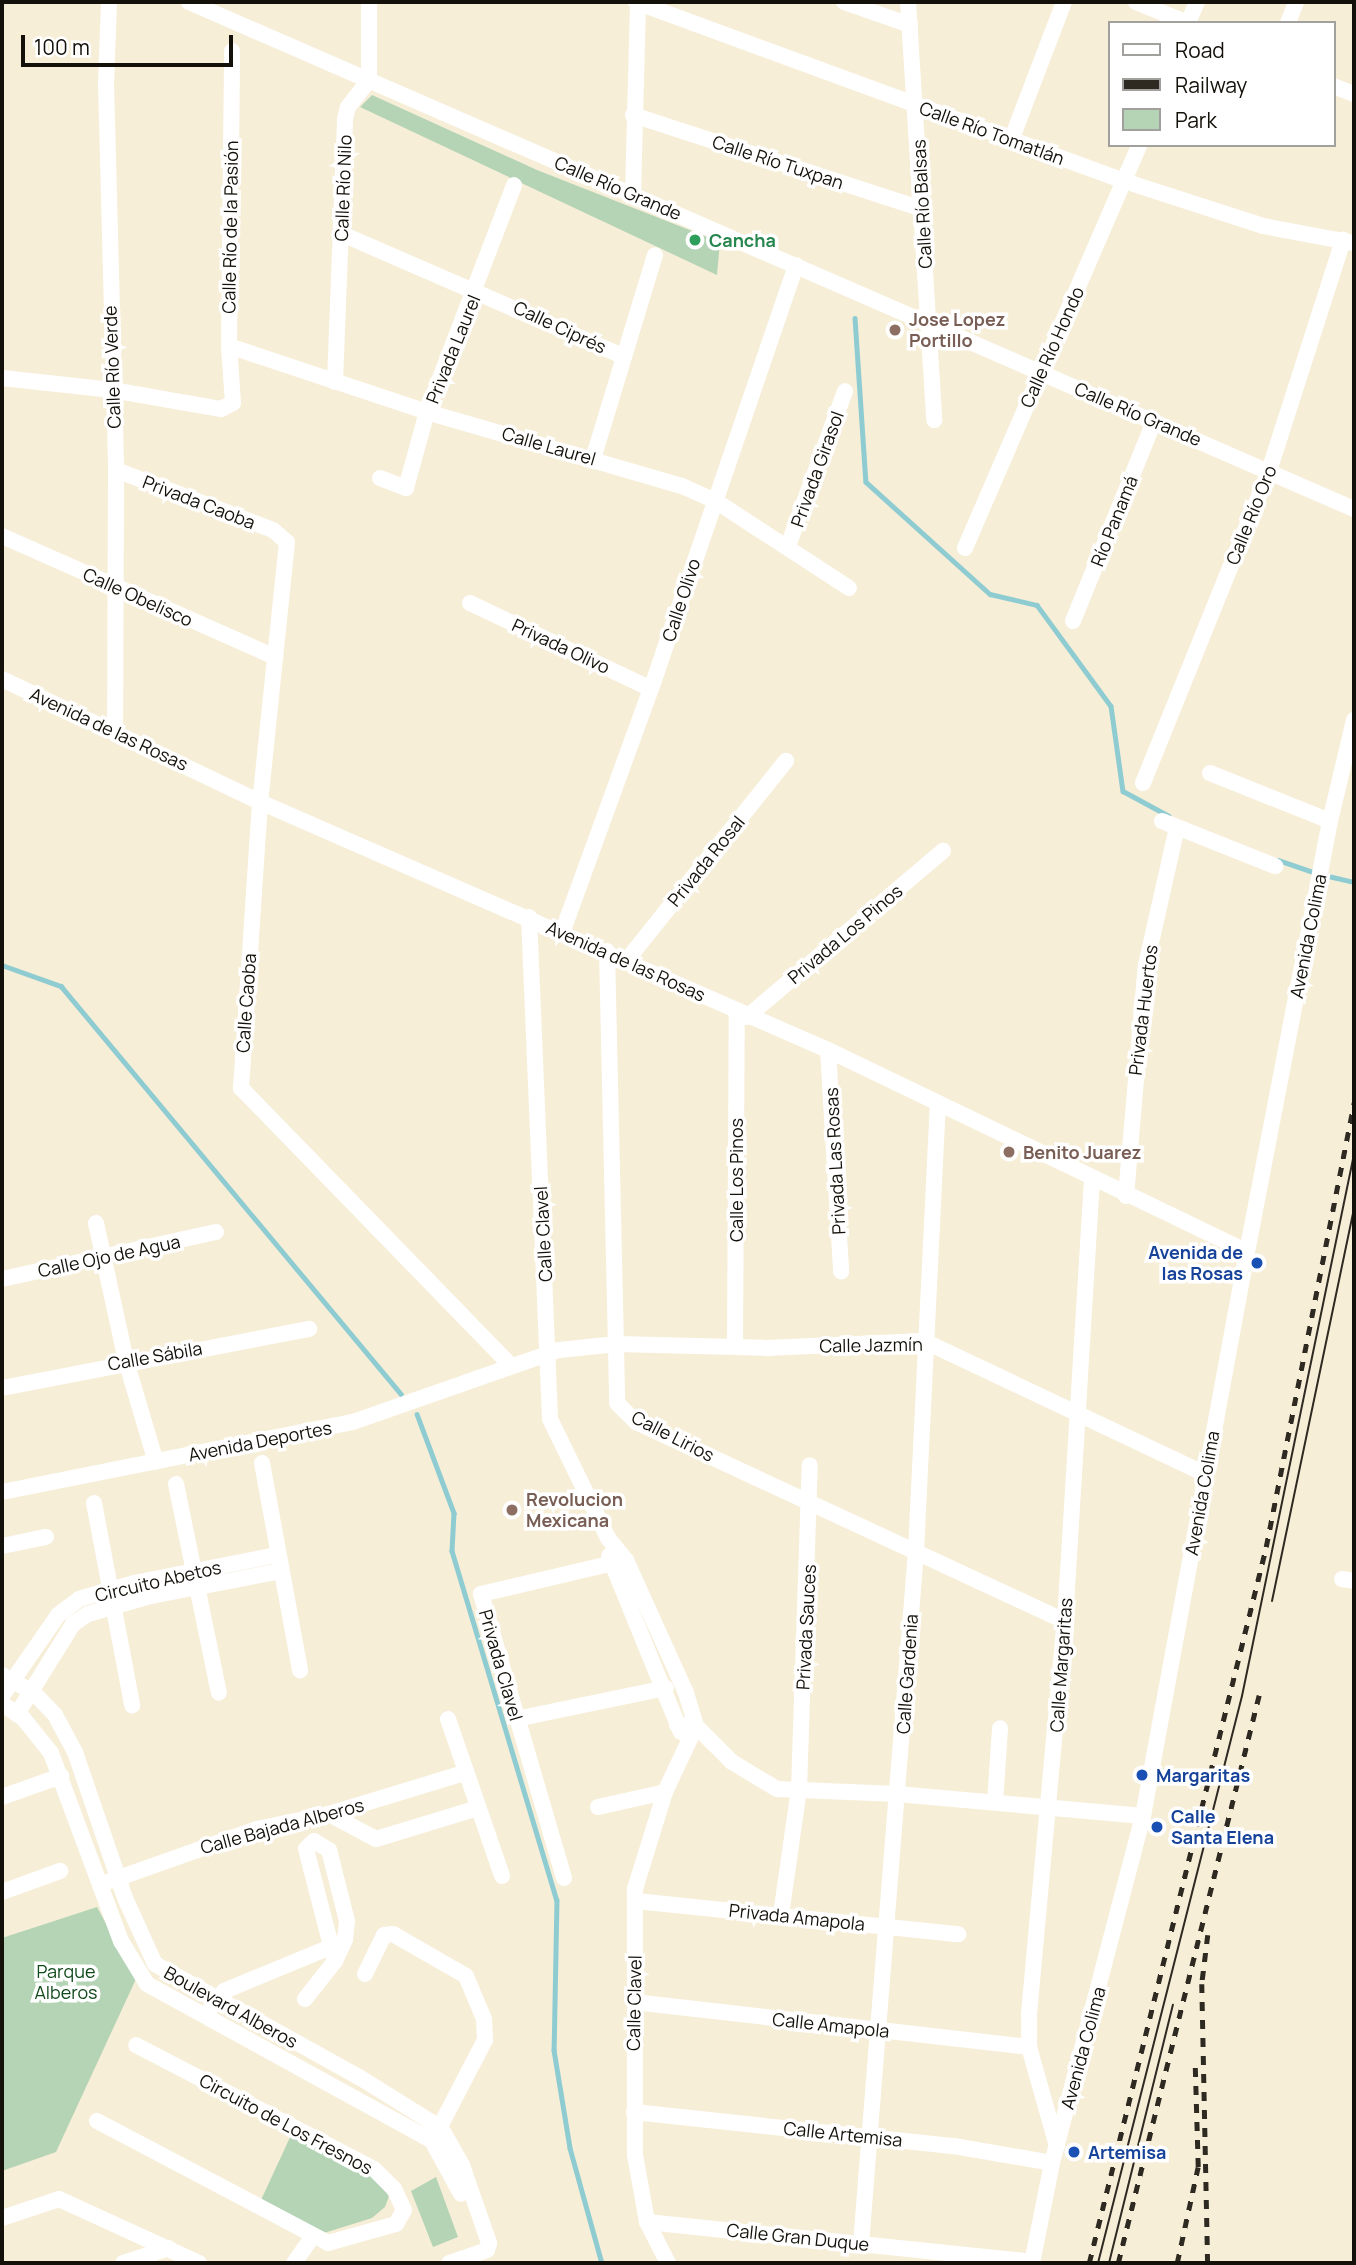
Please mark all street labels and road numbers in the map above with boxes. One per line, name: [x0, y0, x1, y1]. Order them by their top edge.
street label: Calle Río Tomatlán: [917, 97, 1067, 169]
street label: Calle Río Tuxpan: [710, 131, 846, 193]
street label: Calle Río Nilo: [330, 134, 356, 242]
street label: Calle Río Balsas: [908, 139, 936, 269]
street label: Calle Río de la Pasión: [218, 140, 242, 314]
street label: Calle Río Grande: [551, 152, 685, 224]
street label: Calle Río Hondo: [1016, 283, 1088, 411]
street label: Privada Laurel: [421, 291, 485, 407]
street label: Calle Ciprés: [510, 296, 610, 358]
street label: Calle Río Verde: [99, 305, 125, 429]
street label: Calle Río Grande: [1071, 378, 1205, 450]
street label: Privada Girasol: [786, 408, 848, 530]
street label: Calle Laurel: [500, 422, 598, 470]
street label: Calle Río Oro: [1221, 462, 1281, 568]
street label: Privada Caoba: [140, 471, 258, 533]
street label: Río Panamá: [1086, 472, 1142, 570]
street label: Calle Olivo: [657, 556, 705, 644]
street label: Calle Obelisco: [80, 563, 196, 631]
street label: Privada Olivo: [509, 614, 613, 678]
street label: Avenida de las Rosas: [27, 683, 191, 775]
street label: Privada Rosal: [663, 811, 749, 911]
street label: Avenida Colima: [1285, 872, 1331, 1000]
street label: Privada Los Pinos: [783, 880, 907, 988]
street label: Avenida de las Rosas: [543, 916, 709, 1006]
street label: Privada Huertos: [1124, 944, 1162, 1076]
street label: Calle Caoba: [232, 953, 260, 1053]
street label: Privada Las Rosas: [820, 1087, 850, 1235]
street label: Calle Los Pinos: [725, 1118, 747, 1242]
street label: Calle Clavel: [530, 1186, 556, 1282]
street label: Calle Ojo de Agua: [36, 1230, 182, 1282]
street label: Calle Jazmín: [819, 1333, 923, 1357]
street label: Calle Sábila: [106, 1337, 204, 1375]
street label: Calle Lirios: [628, 1406, 718, 1466]
street label: Avenida Deportes: [186, 1416, 334, 1466]
street label: Avenida Colima: [1180, 1429, 1224, 1557]
street label: Circuito Abetos: [93, 1556, 223, 1606]
street label: Privada Sauces: [792, 1564, 820, 1690]
street label: Calle Margaritas: [1046, 1597, 1076, 1733]
street label: Privada Clavel: [475, 1607, 527, 1723]
street label: Calle Gardenia: [892, 1613, 922, 1735]
street label: Calle Bajada Alberos: [198, 1794, 366, 1858]
street label: Privada Amapola: [728, 1899, 866, 1935]
street label: Calle Clavel: [622, 1955, 646, 2051]
street label: Boulevard Alberos: [161, 1961, 301, 2053]
street label: Avenida Colima: [1056, 1984, 1110, 2112]
street label: Calle Amapola: [771, 2008, 891, 2042]
street label: Circuito de Los Fresnos: [196, 2069, 376, 2179]
street label: Calle Artemisa: [783, 2117, 903, 2151]
street label: Calle Gran Duque: [726, 2219, 870, 2255]

